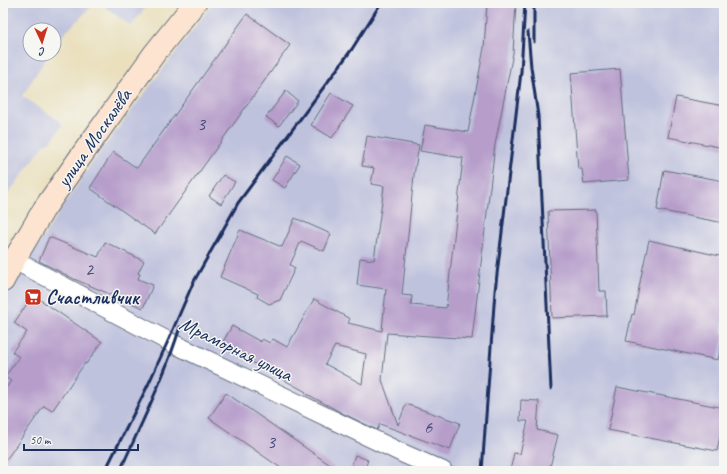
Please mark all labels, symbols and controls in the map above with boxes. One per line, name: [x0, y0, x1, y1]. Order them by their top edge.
north arrow: [22, 22, 62, 62]
text: С: [38, 45, 46, 59]
street label: улица Москалёва: [50, 83, 138, 193]
house number: 3: [197, 113, 207, 135]
house number: 2: [85, 258, 95, 280]
place label: Счастливчик: [46, 285, 141, 310]
supermarket icon: Счастливчик: [23, 287, 43, 307]
street label: Мраморная улица: [176, 311, 298, 388]
house number: 6: [424, 416, 433, 438]
scale bar: [24, 426, 138, 452]
house number: 3: [267, 431, 277, 453]
text: 50 m: [30, 432, 52, 448]

